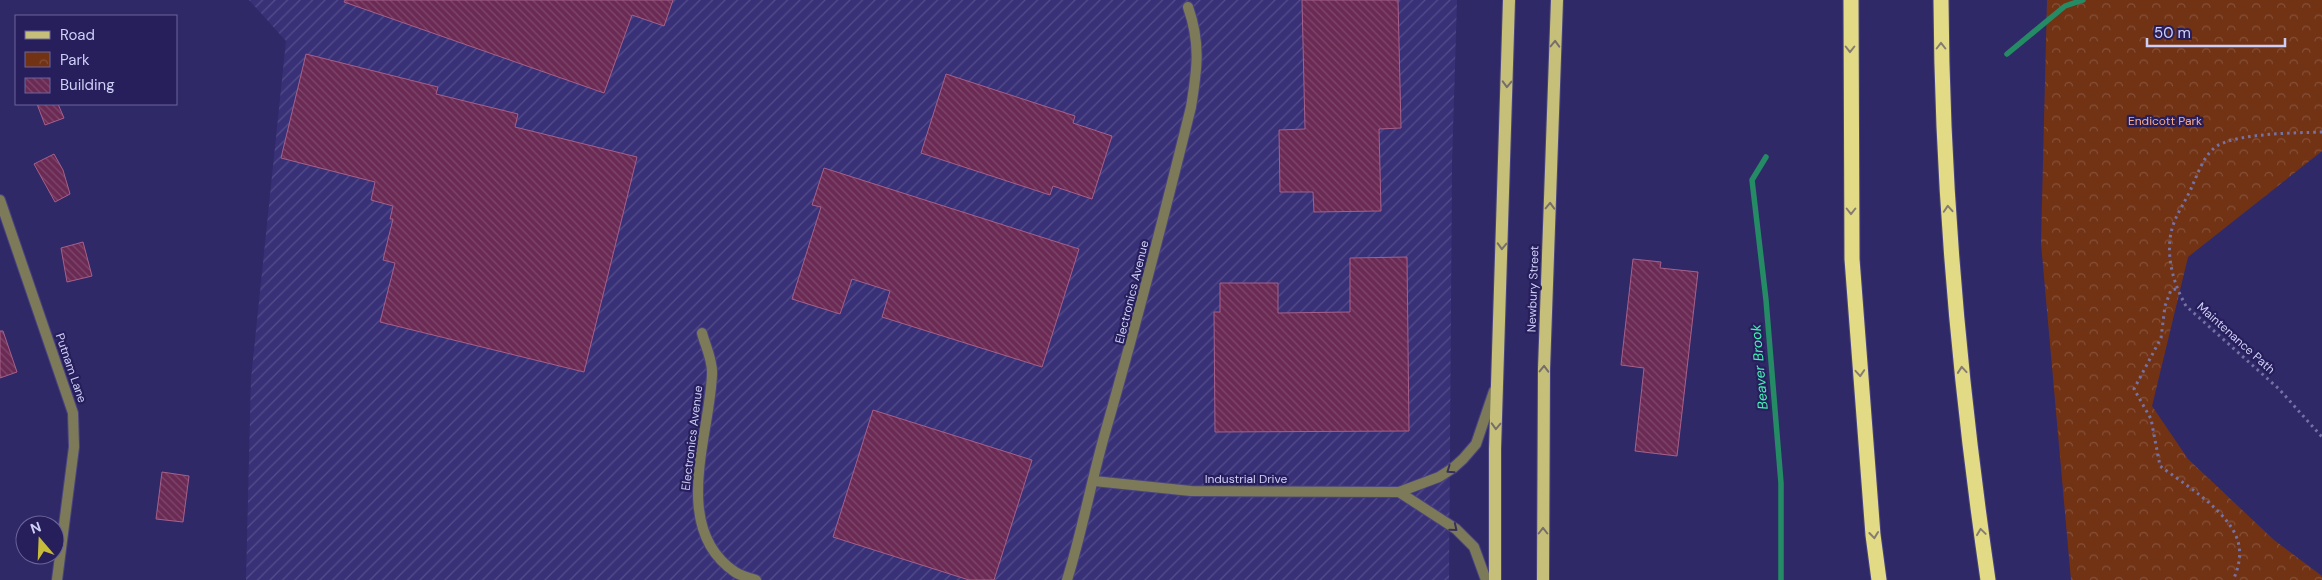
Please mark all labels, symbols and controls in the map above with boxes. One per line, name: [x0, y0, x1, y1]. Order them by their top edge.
legend: [15, 15, 178, 105]
scale bar: [2147, 15, 2284, 47]
text: 50 m: [2154, 23, 2191, 43]
text: Road: [60, 25, 95, 45]
one-way arrow: [1550, 40, 1561, 48]
one-way arrow: [1936, 42, 1946, 50]
one-way arrow: [1845, 45, 1856, 53]
text: Park: [60, 50, 90, 70]
text: Building: [60, 75, 115, 95]
one-way arrow: [1501, 80, 1512, 88]
park label: Endicott Park: [2128, 113, 2202, 129]
one-way arrow: [1545, 202, 1556, 210]
one-way arrow: [1942, 204, 1953, 212]
one-way arrow: [1846, 208, 1856, 215]
street label: Electronics Avenue: [1111, 239, 1153, 345]
one-way arrow: [1496, 242, 1507, 250]
street label: Newbury Street: [1523, 245, 1543, 333]
street label: Maintenance Path: [2194, 299, 2278, 377]
water label: Beaver Brook: [1746, 323, 1772, 410]
street label: Putnam Lane: [52, 331, 90, 405]
one-way arrow: [1539, 365, 1549, 372]
one-way arrow: [1957, 366, 1968, 374]
one-way arrow: [1854, 370, 1865, 378]
street label: Electronics Avenue: [678, 384, 706, 491]
one-way arrow: [1491, 422, 1501, 430]
one-way arrow: [1446, 464, 1456, 473]
street label: Industrial Drive: [1205, 471, 1288, 487]
north arrow: [15, 515, 65, 565]
text: N: [28, 518, 44, 538]
one-way arrow: [1448, 523, 1457, 531]
one-way arrow: [1538, 527, 1548, 535]
one-way arrow: [1976, 527, 1987, 535]
one-way arrow: [1868, 532, 1879, 540]

